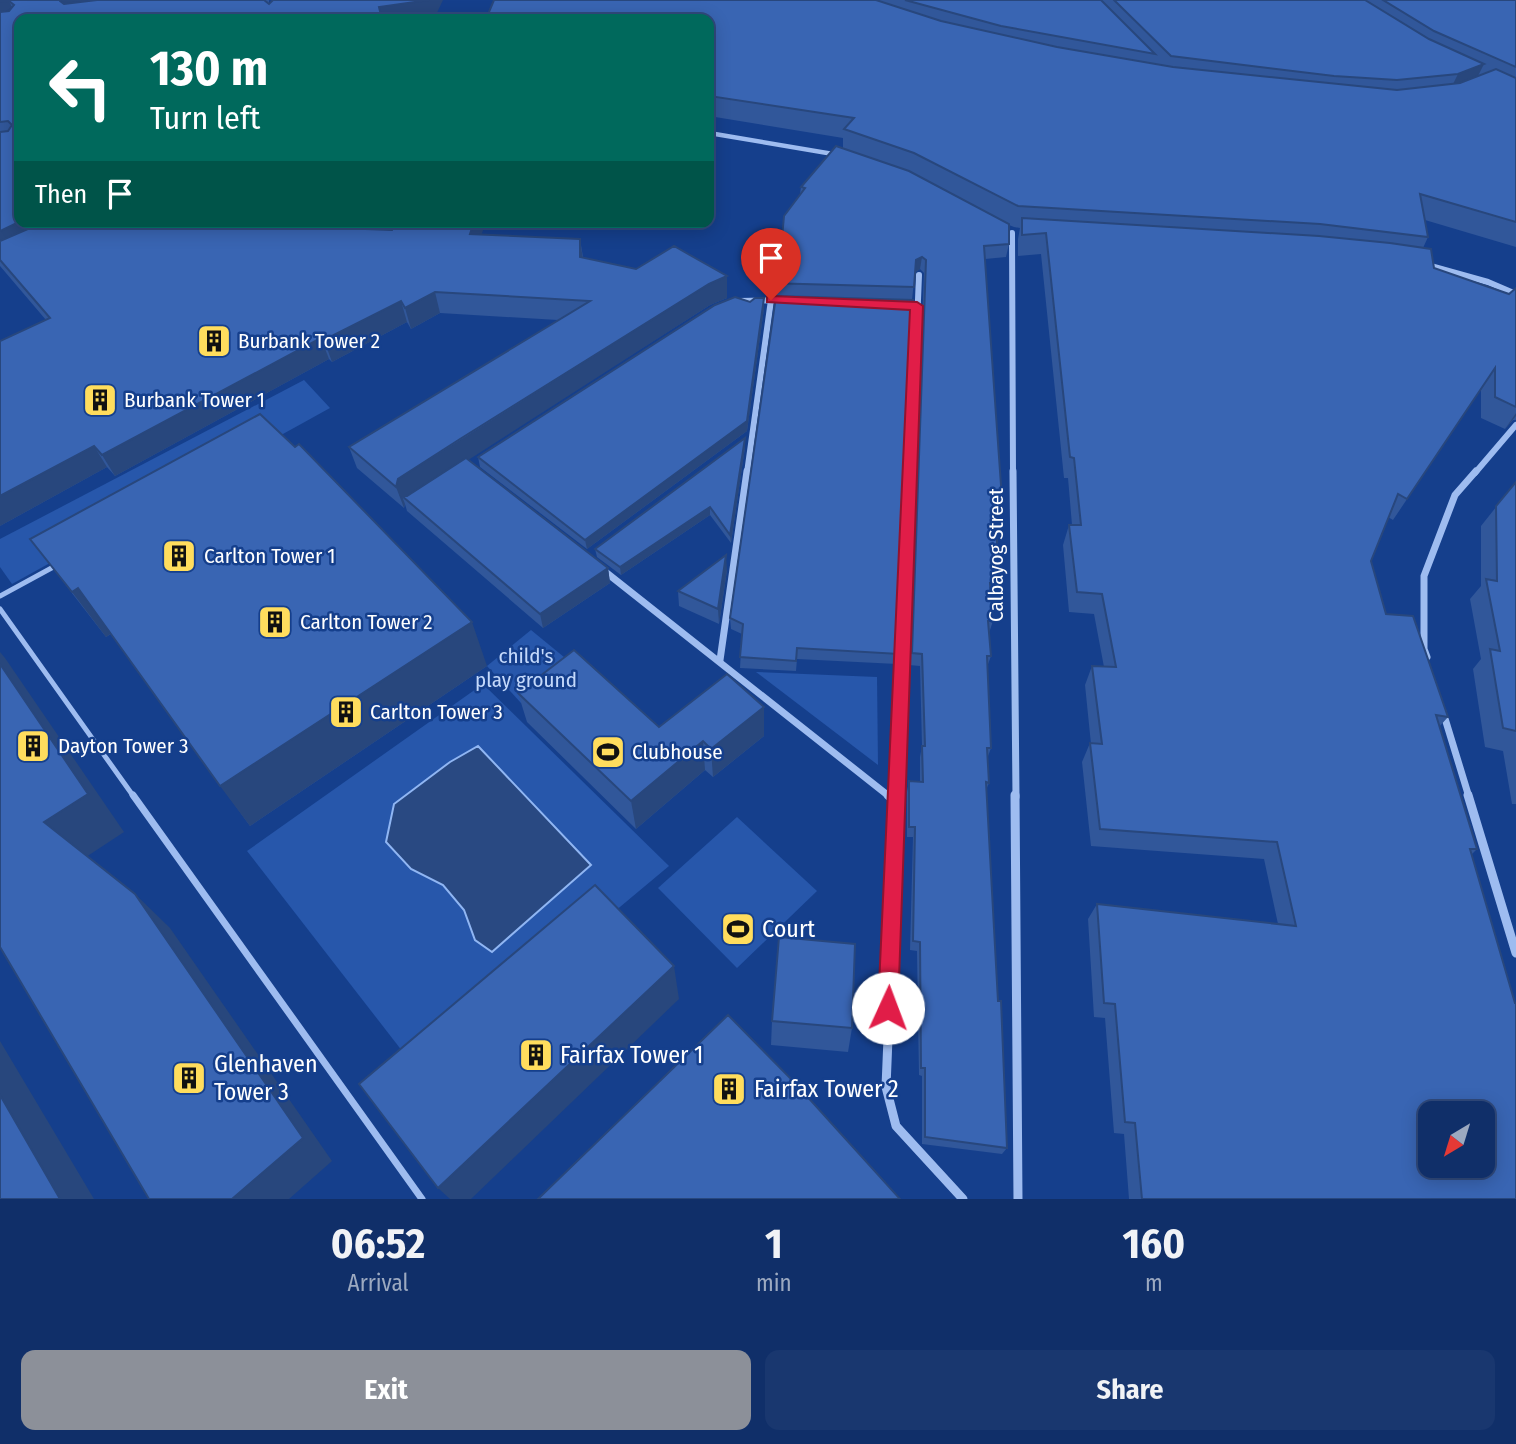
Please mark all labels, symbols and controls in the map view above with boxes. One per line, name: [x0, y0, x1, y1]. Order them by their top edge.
text: 130 m: [150, 39, 268, 98]
icon: left: [35, 42, 126, 133]
text: Turn left: [150, 99, 260, 137]
icon: arrive: [101, 175, 139, 213]
text: Then: [35, 179, 87, 210]
pin: [741, 228, 801, 300]
icon: arrive: [752, 239, 790, 277]
building icon: Burbank Tower 2: [195, 322, 233, 360]
place label: Burbank Tower 2: [238, 328, 380, 354]
building icon: Burbank Tower 1: [81, 381, 119, 419]
place label: Burbank Tower 1: [124, 387, 265, 413]
street label: Calbayog Street: [983, 488, 1009, 622]
building icon: Carlton Tower 1: [160, 537, 198, 575]
place label: Carlton Tower 1: [204, 543, 335, 569]
building icon: Carlton Tower 2: [256, 603, 294, 641]
place label: Carlton Tower 2: [300, 609, 433, 635]
park label: child's play ground: [475, 643, 577, 693]
building icon: Carlton Tower 3: [327, 693, 365, 731]
place label: Carlton Tower 3: [370, 699, 503, 725]
building icon: Dayton Tower 3: [14, 727, 52, 765]
place label: Dayton Tower 3: [58, 733, 188, 759]
sports icon: Clubhouse: [589, 733, 627, 771]
place label: Clubhouse: [632, 739, 723, 765]
sports icon: Court: [719, 910, 757, 948]
place label: Court: [762, 915, 815, 943]
position arrow: [851, 971, 925, 1045]
building icon: Fairfax Tower 1: [517, 1036, 555, 1074]
place label: Fairfax Tower 1: [560, 1041, 703, 1069]
place label: Glenhaven Tower 3: [214, 1050, 318, 1106]
building icon: Glenhaven Tower 3: [170, 1059, 208, 1097]
building icon: Fairfax Tower 2: [710, 1070, 748, 1108]
place label: Fairfax Tower 2: [754, 1075, 899, 1103]
north arrow: [1418, 1101, 1494, 1178]
map controls: [1418, 1101, 1495, 1178]
text: 06:52: [331, 1219, 425, 1269]
text: 1: [765, 1219, 783, 1269]
text: 160: [1122, 1219, 1185, 1269]
text: Arrival: [348, 1269, 409, 1297]
text: min: [756, 1269, 792, 1297]
text: m: [1145, 1269, 1163, 1297]
button: Exit: [21, 1350, 751, 1430]
button: Share: [765, 1350, 1495, 1430]

